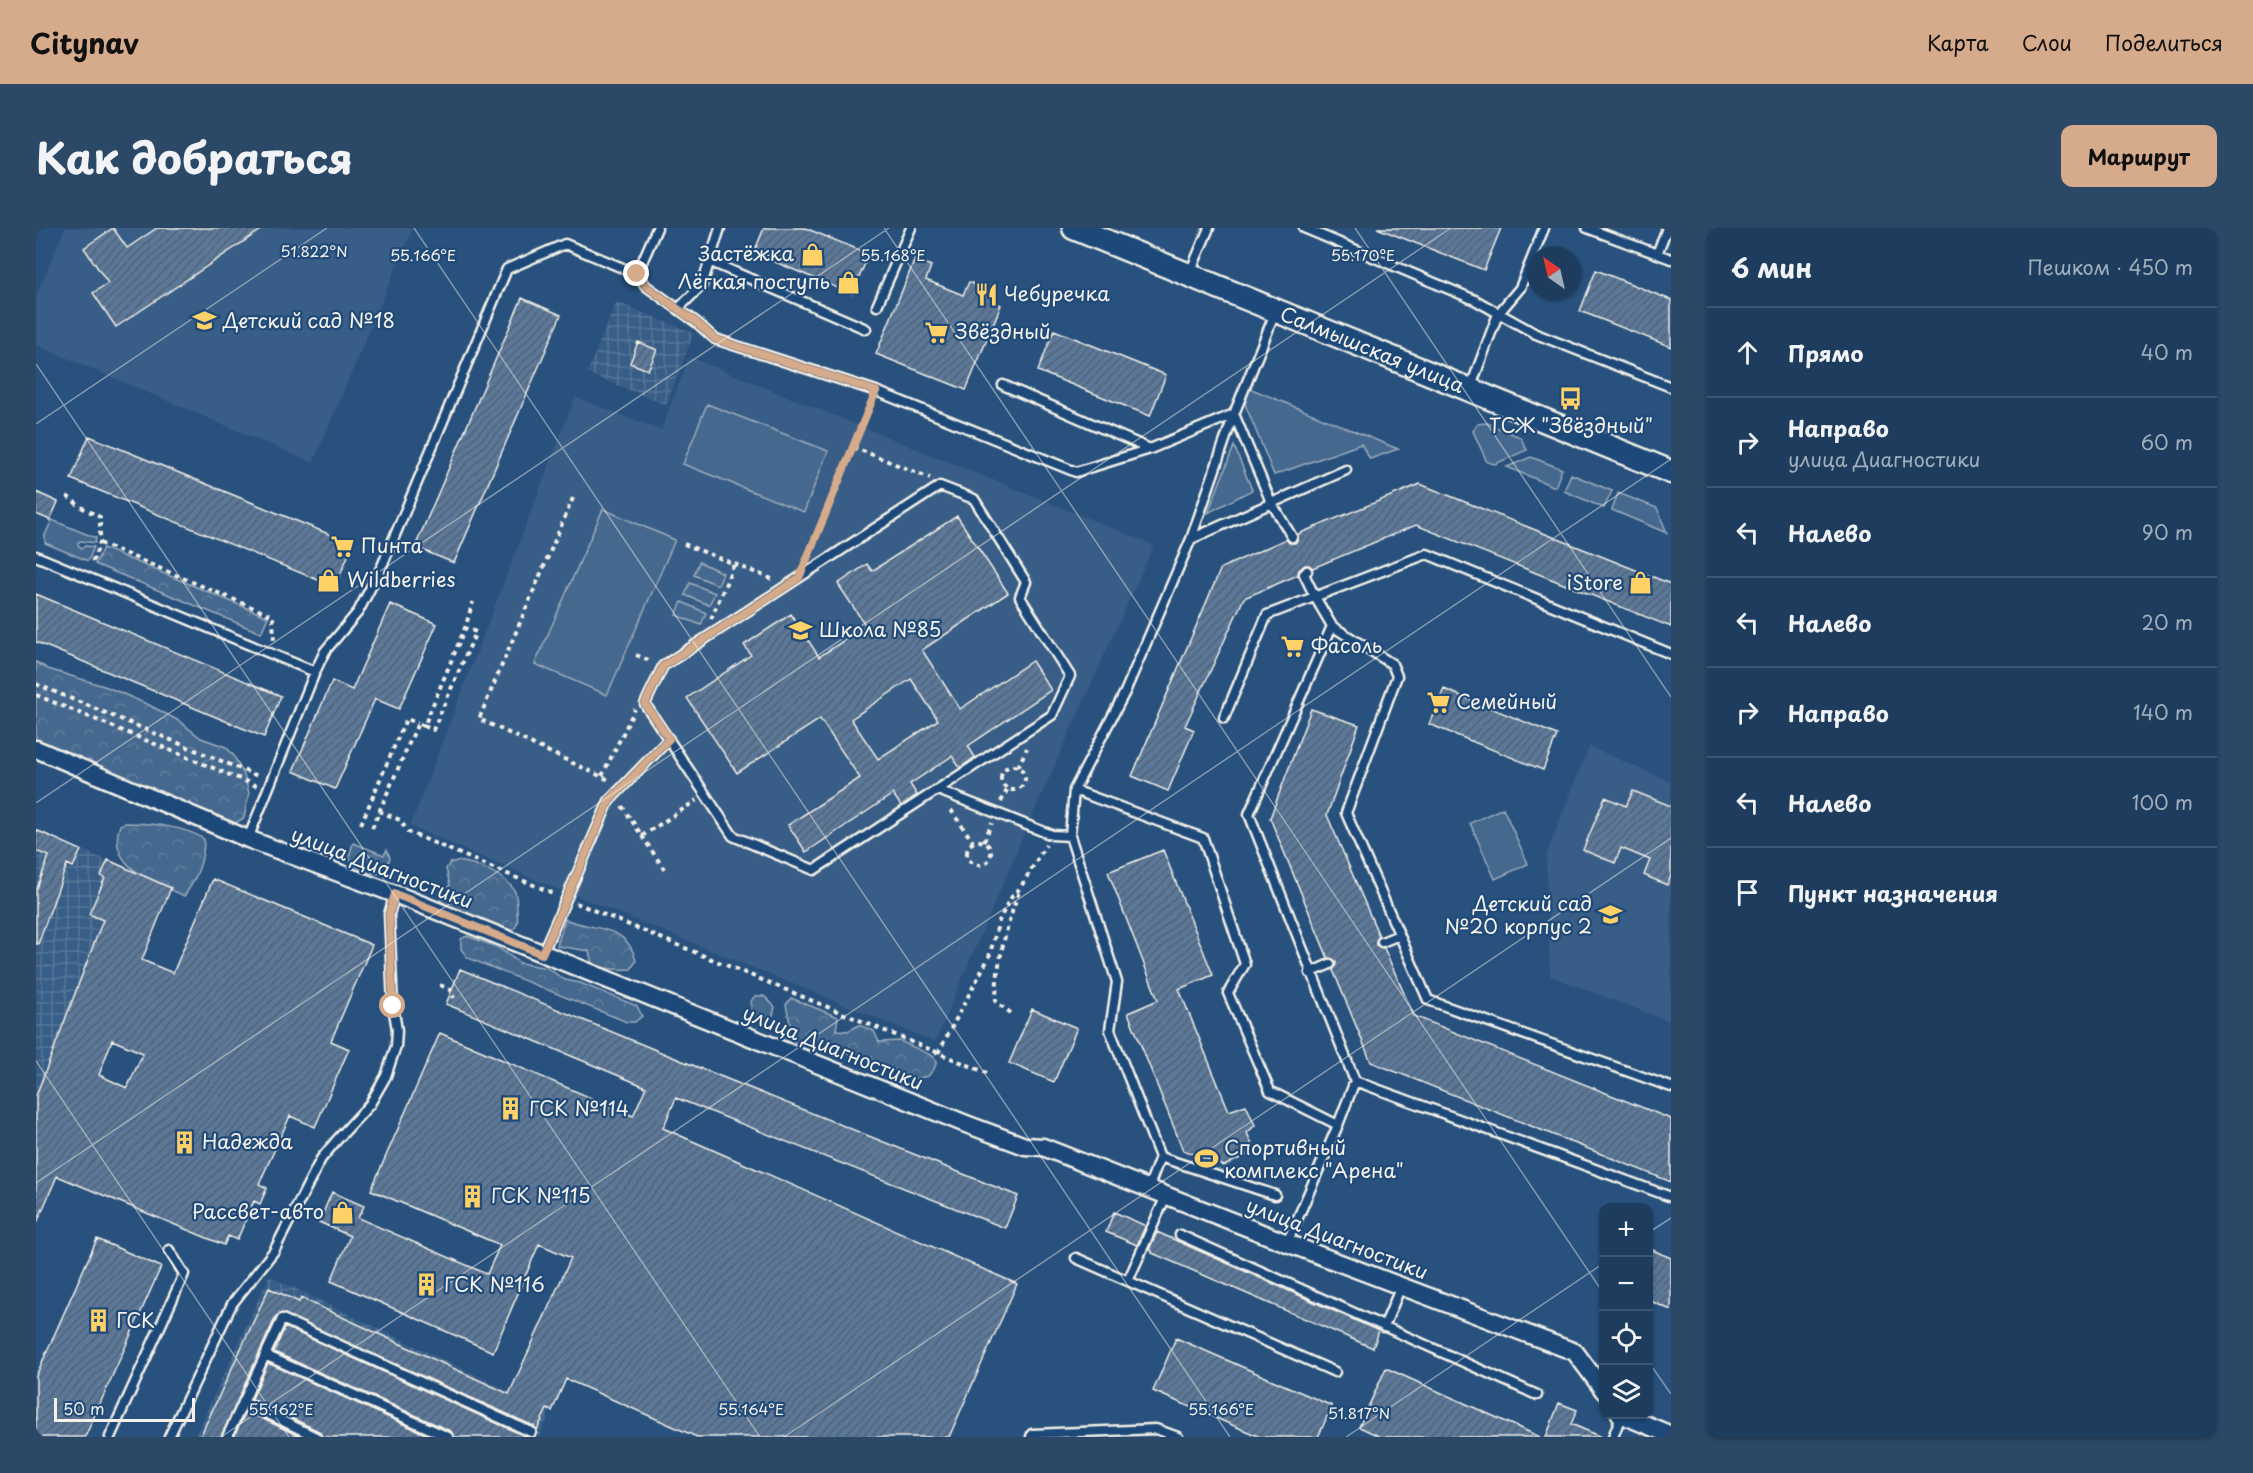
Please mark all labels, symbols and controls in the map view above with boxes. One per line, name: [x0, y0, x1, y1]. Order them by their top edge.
text: Citynav: [30, 21, 139, 64]
text: Карта: [1927, 26, 1989, 58]
text: Слои: [2022, 26, 2072, 58]
text: Поделиться: [2105, 26, 2223, 58]
text: Как добраться: [36, 125, 353, 188]
button: Маршрут: [2061, 125, 2217, 187]
place label: Застёжка: [698, 238, 794, 268]
text: 51.822°N: [280, 239, 348, 262]
shop icon: Застёжка: [799, 241, 825, 267]
text: 55.166°E: [390, 243, 456, 266]
text: 55.168°E: [860, 243, 926, 266]
text: 55.170°E: [1331, 243, 1395, 266]
north arrow: [1527, 246, 1581, 300]
text: 6 мин: [1731, 248, 1812, 287]
text: Пешком · 450 m: [2027, 252, 2193, 282]
route end: [623, 260, 649, 286]
place label: Лёгкая поступь: [678, 266, 830, 296]
shop icon: Лёгкая поступь: [835, 269, 861, 295]
place label: Чебуречка: [1004, 278, 1110, 308]
restaurant icon: Чебуречка: [973, 281, 999, 307]
street label: Салмышская улица: [1276, 298, 1469, 400]
place label: Детский сад №18: [222, 305, 395, 335]
school or university icon: Детский сад №18: [192, 308, 218, 334]
place label: Звёздный: [955, 316, 1051, 346]
supermarket icon: Звёздный: [924, 319, 950, 345]
icon: ahead: [1731, 336, 1764, 369]
text: Прямо: [1788, 336, 1863, 369]
text: 40 m: [2141, 337, 2193, 367]
bus stop icon: ТСЖ "Звёздный": [1558, 386, 1584, 412]
place label: ТСЖ "Звёздный": [1489, 410, 1653, 440]
text: Направо: [1788, 411, 1889, 444]
icon: right: [1731, 426, 1764, 459]
text: 60 m: [2141, 427, 2193, 457]
text: улица Диагностики: [1788, 444, 1981, 474]
icon: left: [1731, 516, 1764, 549]
text: Налево: [1788, 516, 1871, 549]
text: 90 m: [2142, 517, 2193, 547]
place label: Пинта: [361, 530, 423, 560]
supermarket icon: Пинта: [330, 533, 356, 559]
place label: Wildberries: [347, 564, 456, 594]
shop icon: Wildberries: [316, 567, 342, 593]
place label: iStore: [1566, 567, 1623, 597]
shop icon: iStore: [1628, 570, 1654, 596]
icon: left: [1731, 606, 1764, 639]
text: Налево: [1788, 606, 1871, 639]
text: 20 m: [2141, 607, 2193, 637]
place label: Школа №85: [819, 614, 941, 644]
school or university icon: Школа №85: [788, 617, 814, 643]
place label: Фасоль: [1311, 630, 1382, 660]
supermarket icon: Фасоль: [1280, 633, 1306, 659]
place label: Семейный: [1456, 686, 1557, 716]
supermarket icon: Семейный: [1425, 689, 1451, 715]
icon: right: [1731, 696, 1764, 729]
text: Направо: [1788, 696, 1889, 729]
text: 140 m: [2133, 697, 2193, 727]
icon: left: [1731, 786, 1764, 819]
text: Налево: [1788, 786, 1871, 819]
text: 100 m: [2132, 787, 2193, 817]
street label: улица Диагностики: [287, 819, 478, 916]
icon: arrive: [1731, 876, 1764, 909]
text: Пункт назначения: [1788, 876, 1998, 909]
place label: Детский сад №20 корпус 2: [1445, 888, 1592, 941]
school or university icon: Детский сад №20 корпус 2: [1597, 902, 1623, 928]
route start: [379, 992, 405, 1018]
street label: улица Диагностики: [738, 997, 928, 1097]
place label: ГСК №114: [529, 1093, 629, 1123]
building icon: ГСК №114: [498, 1096, 524, 1122]
place label: Надежда: [202, 1126, 293, 1156]
building icon: Надежда: [171, 1129, 197, 1155]
place label: Спортивный комплекс "Арена": [1224, 1132, 1404, 1185]
sports icon: Спортивный комплекс "Арена": [1193, 1146, 1219, 1172]
place label: ГСК №115: [491, 1180, 591, 1210]
building icon: ГСК №115: [460, 1183, 486, 1209]
street label: улица Диагностики: [1242, 1190, 1433, 1287]
place label: Рассвет-авто: [192, 1196, 324, 1226]
shop icon: Рассвет-авто: [329, 1199, 355, 1225]
map controls: [1599, 1203, 1653, 1419]
button: +: [1599, 1203, 1653, 1257]
button: −: [1599, 1257, 1653, 1311]
place label: ГСК №116: [444, 1269, 545, 1299]
building icon: ГСК №116: [413, 1272, 439, 1298]
place label: ГСК: [116, 1305, 155, 1335]
building icon: ГСК: [85, 1308, 111, 1334]
button: locate: [1599, 1311, 1653, 1365]
button: layers: [1599, 1365, 1653, 1419]
scale bar: [54, 1395, 195, 1422]
text: 50 m: [63, 1396, 104, 1420]
text: 55.162°E: [248, 1397, 314, 1420]
text: 55.164°E: [718, 1397, 784, 1420]
text: 55.166°E: [1188, 1397, 1254, 1420]
text: 51.817°N: [1328, 1401, 1390, 1424]

